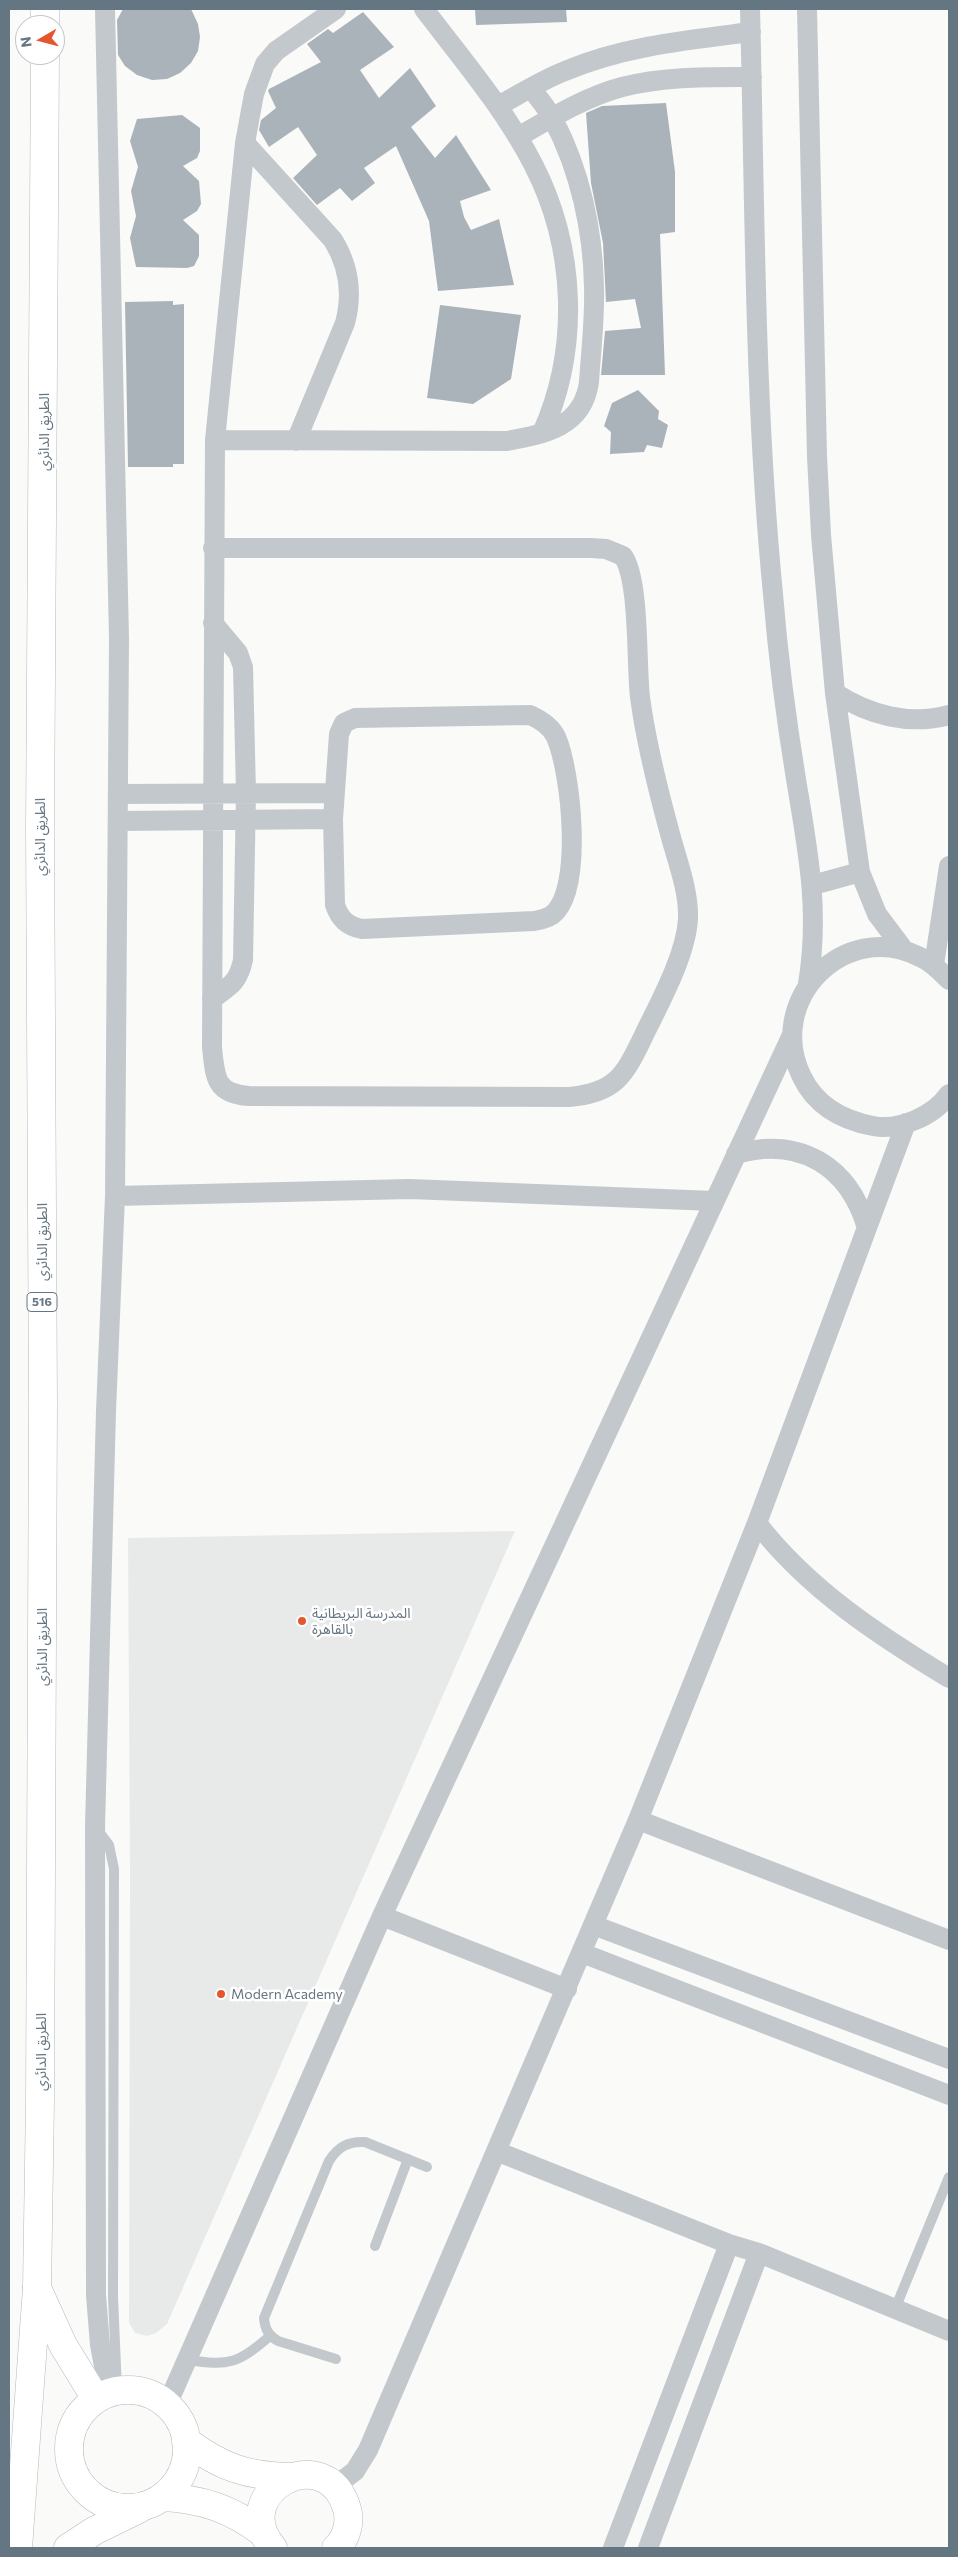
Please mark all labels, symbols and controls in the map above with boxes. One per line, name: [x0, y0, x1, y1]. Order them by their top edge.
north arrow: [15, 15, 65, 65]
text: N: [16, 36, 35, 48]
street label: الطريق الدائري: [36, 393, 52, 471]
street label: الطريق الدائري: [32, 798, 48, 876]
street label: الطريق الدائري: [34, 1203, 50, 1281]
road number: 516: [27, 1292, 57, 1311]
place label: المدرسة البريطانية بالقاهرة: [312, 1605, 411, 1638]
street label: الطريق الدائري: [34, 1608, 50, 1686]
marker: المدرسة البريطانية بالقاهرة: [296, 1615, 308, 1627]
place label: Modern Academy: [231, 1986, 343, 2002]
marker: Modern Academy: [215, 1988, 227, 2000]
street label: الطريق الدائري: [33, 2013, 49, 2091]

